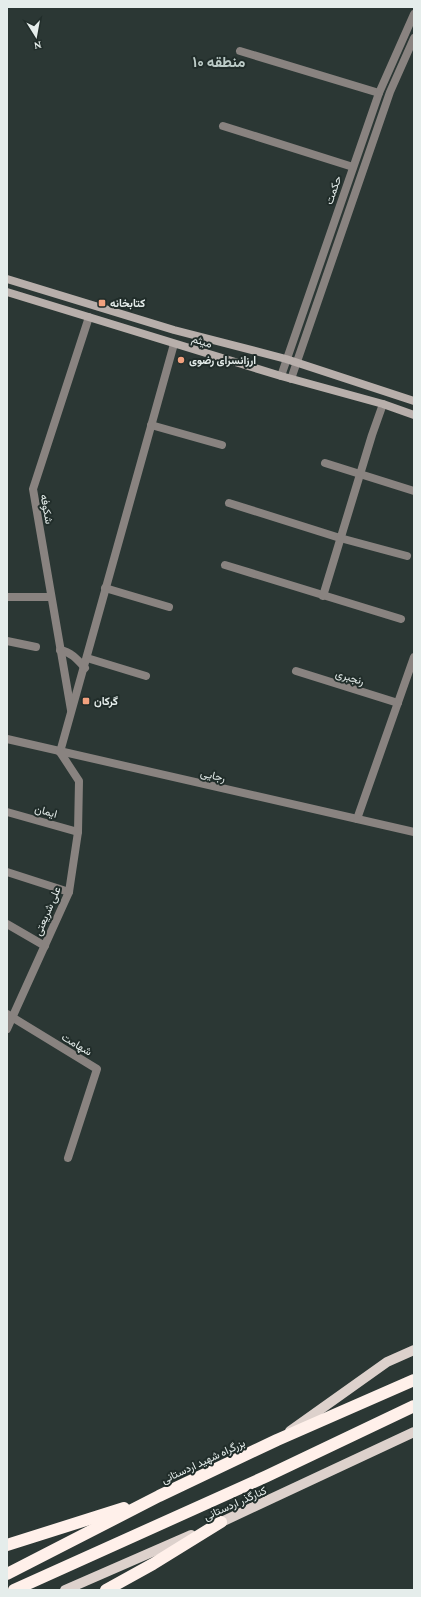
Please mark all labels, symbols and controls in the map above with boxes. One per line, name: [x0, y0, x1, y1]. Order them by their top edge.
north arrow: [16, 16, 56, 56]
text: N: [33, 39, 43, 53]
district label: منطقه ۱۰: [193, 54, 245, 70]
street label: حکمت: [323, 174, 343, 206]
place label: کتابخانه: [110, 297, 145, 310]
marker: کتابخانه: [97, 298, 107, 308]
street label: میثم: [190, 332, 214, 352]
place label: ارزانسرای رضوی: [189, 354, 256, 367]
marker: ارزانسرای رضوی: [176, 355, 186, 365]
street label: شکوفه: [38, 493, 56, 525]
street label: رنجبری: [334, 667, 366, 688]
place label: گرکان: [94, 695, 118, 708]
marker: گرکان: [81, 696, 91, 706]
street label: رجایی: [199, 766, 227, 785]
street label: ایمان: [33, 802, 58, 821]
street label: علی شریعتی: [31, 884, 64, 938]
street label: شهامت: [59, 1030, 95, 1059]
street label: بزرگراه شهید اردستانی: [159, 1436, 247, 1487]
street label: کنارگذر اردستانی: [202, 1484, 269, 1523]

